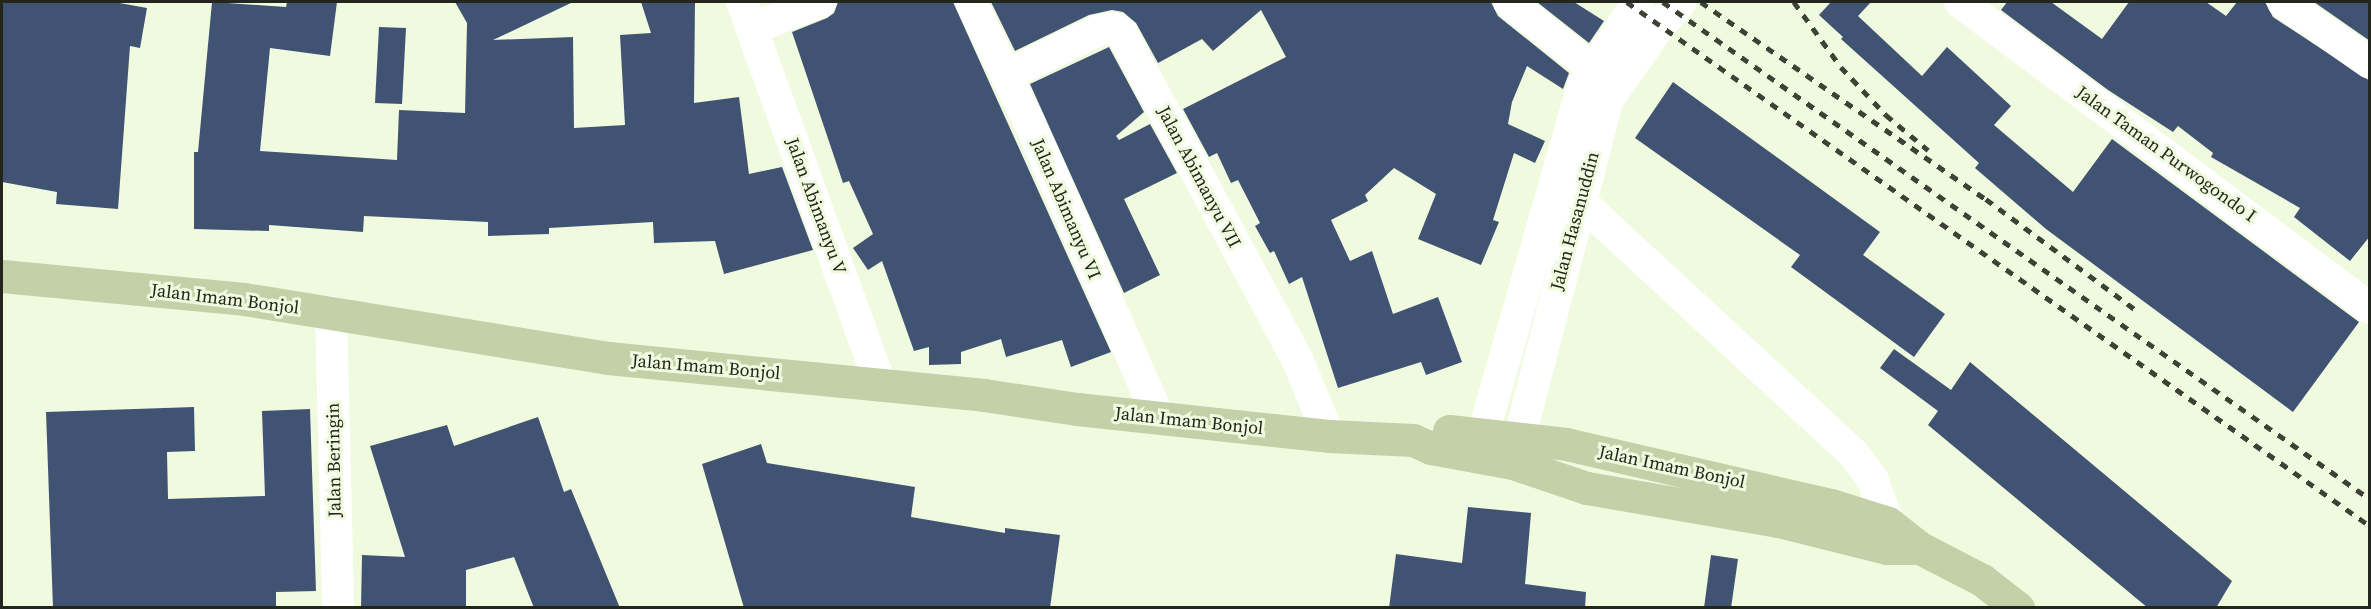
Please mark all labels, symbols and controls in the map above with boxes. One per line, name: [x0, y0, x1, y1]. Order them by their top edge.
street label: Jalan Taman Purwogondo I: [2072, 81, 2260, 227]
street label: Jalan Abimanyu VII: [1152, 102, 1246, 252]
street label: Jalan Abimanyu V: [781, 135, 851, 277]
street label: Jalan Abimanyu VI: [1027, 135, 1105, 283]
street label: Jalan Hasanuddin: [1546, 149, 1604, 293]
street label: Jalan Imam Bonjol: [150, 279, 300, 319]
street label: Jalan Imam Bonjol: [631, 350, 781, 384]
street label: Jalan Beringin: [322, 402, 346, 518]
street label: Jalan Imam Bonjol: [1114, 402, 1264, 440]
street label: Jalan Imam Bonjol: [1597, 441, 1747, 493]

